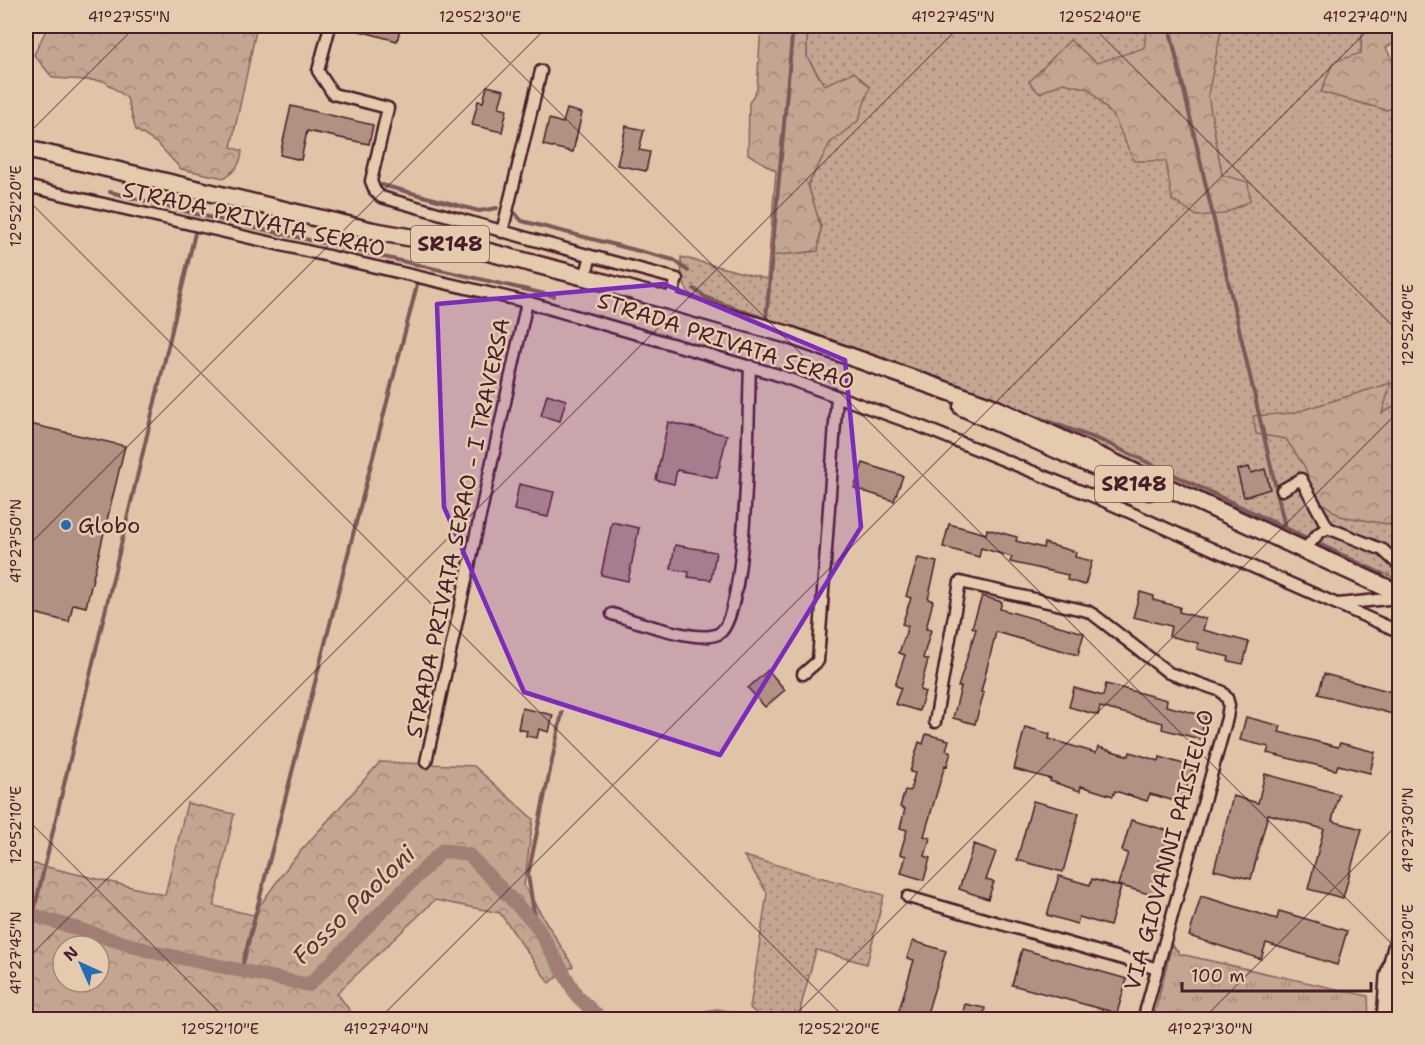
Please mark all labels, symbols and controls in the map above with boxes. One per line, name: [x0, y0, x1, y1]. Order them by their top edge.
text: 41°27'55"N: [88, 7, 170, 27]
text: 12°52'30"E: [439, 7, 521, 27]
text: 41°27'45"N: [911, 7, 995, 27]
text: 12°52'40"E: [1059, 7, 1141, 27]
text: 41°27'40"N: [1322, 7, 1408, 27]
text: 12°52'20"E: [6, 165, 26, 247]
street label: STRADA PRIVATA SERAO: [120, 175, 388, 263]
road number: SR148: [411, 226, 489, 262]
text: 12°52'40"E: [1398, 284, 1418, 366]
street label: STRADA PRIVATA SERAO: [594, 286, 858, 396]
street label: STRADA PRIVATA SERAO - I TRAVERSA: [399, 316, 517, 740]
road number: SR148: [1095, 466, 1173, 502]
text: 41°27'50"N: [6, 499, 26, 583]
place label: Globo: [78, 511, 140, 540]
marker: Globo: [59, 518, 73, 532]
street label: VIA GIOVANNI PAISIELLO: [1117, 706, 1221, 994]
text: 12°52'10"E: [6, 786, 26, 864]
text: 41°27'30"N: [1398, 787, 1418, 873]
water label: Fosso Paoloni: [286, 837, 423, 972]
text: 12°52'30"E: [1398, 904, 1418, 986]
text: 41°27'45"N: [6, 911, 26, 995]
north arrow: [51, 934, 111, 994]
text: N: [59, 942, 83, 966]
scale bar: [1182, 955, 1371, 993]
text: 100 m: [1191, 964, 1245, 988]
text: 12°52'10"E: [181, 1019, 259, 1039]
text: 41°27'40"N: [343, 1019, 429, 1039]
text: 12°52'20"E: [798, 1019, 880, 1039]
text: 41°27'30"N: [1167, 1019, 1253, 1039]

